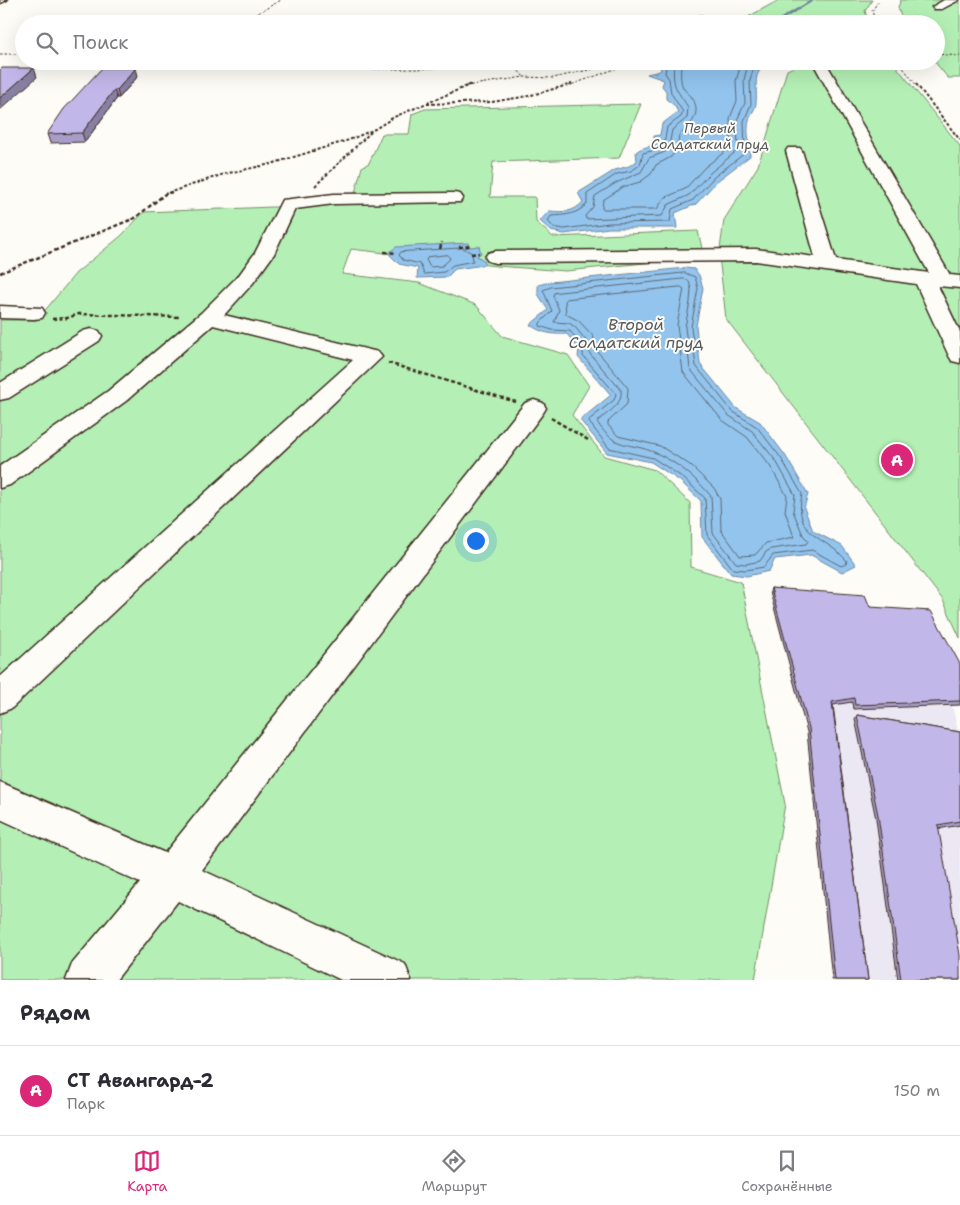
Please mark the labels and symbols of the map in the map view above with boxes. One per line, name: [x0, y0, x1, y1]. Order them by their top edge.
water label: Первый Солдатский пруд: [651, 119, 769, 153]
water label: Второй Солдатский пруд: [568, 314, 704, 353]
pin: A: [881, 441, 913, 479]
your location: [463, 528, 489, 554]

